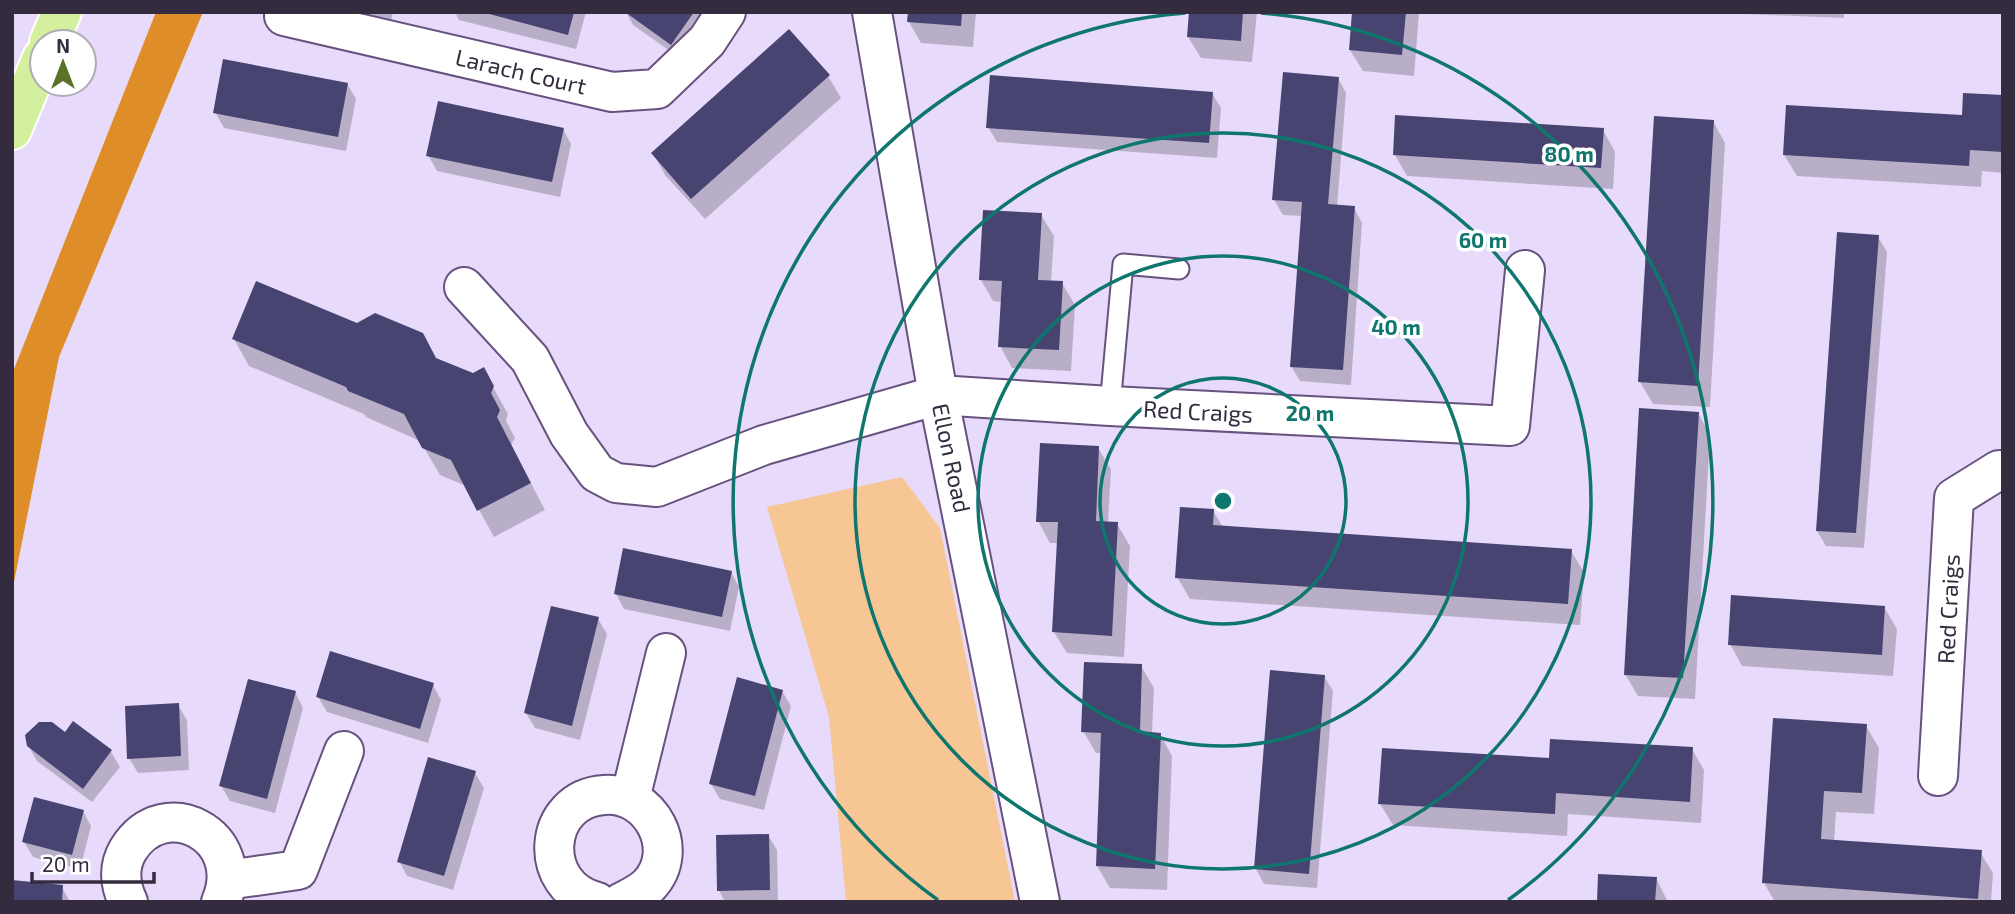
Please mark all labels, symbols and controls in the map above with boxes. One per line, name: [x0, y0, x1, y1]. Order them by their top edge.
north arrow: [28, 28, 98, 98]
text: N: [56, 34, 70, 57]
street label: Larach Court: [453, 42, 589, 100]
text: 80 m: [1544, 141, 1594, 166]
text: 60 m: [1459, 227, 1507, 252]
text: 40 m: [1371, 314, 1421, 339]
street label: Red Craigs: [1142, 394, 1254, 428]
text: 20 m: [1286, 400, 1334, 425]
street label: Ellon Road: [927, 401, 977, 515]
centre of rings: [1211, 489, 1235, 513]
street label: Red Craigs: [1931, 553, 1965, 665]
scale bar: [32, 841, 154, 885]
text: 20 m: [42, 851, 90, 876]

